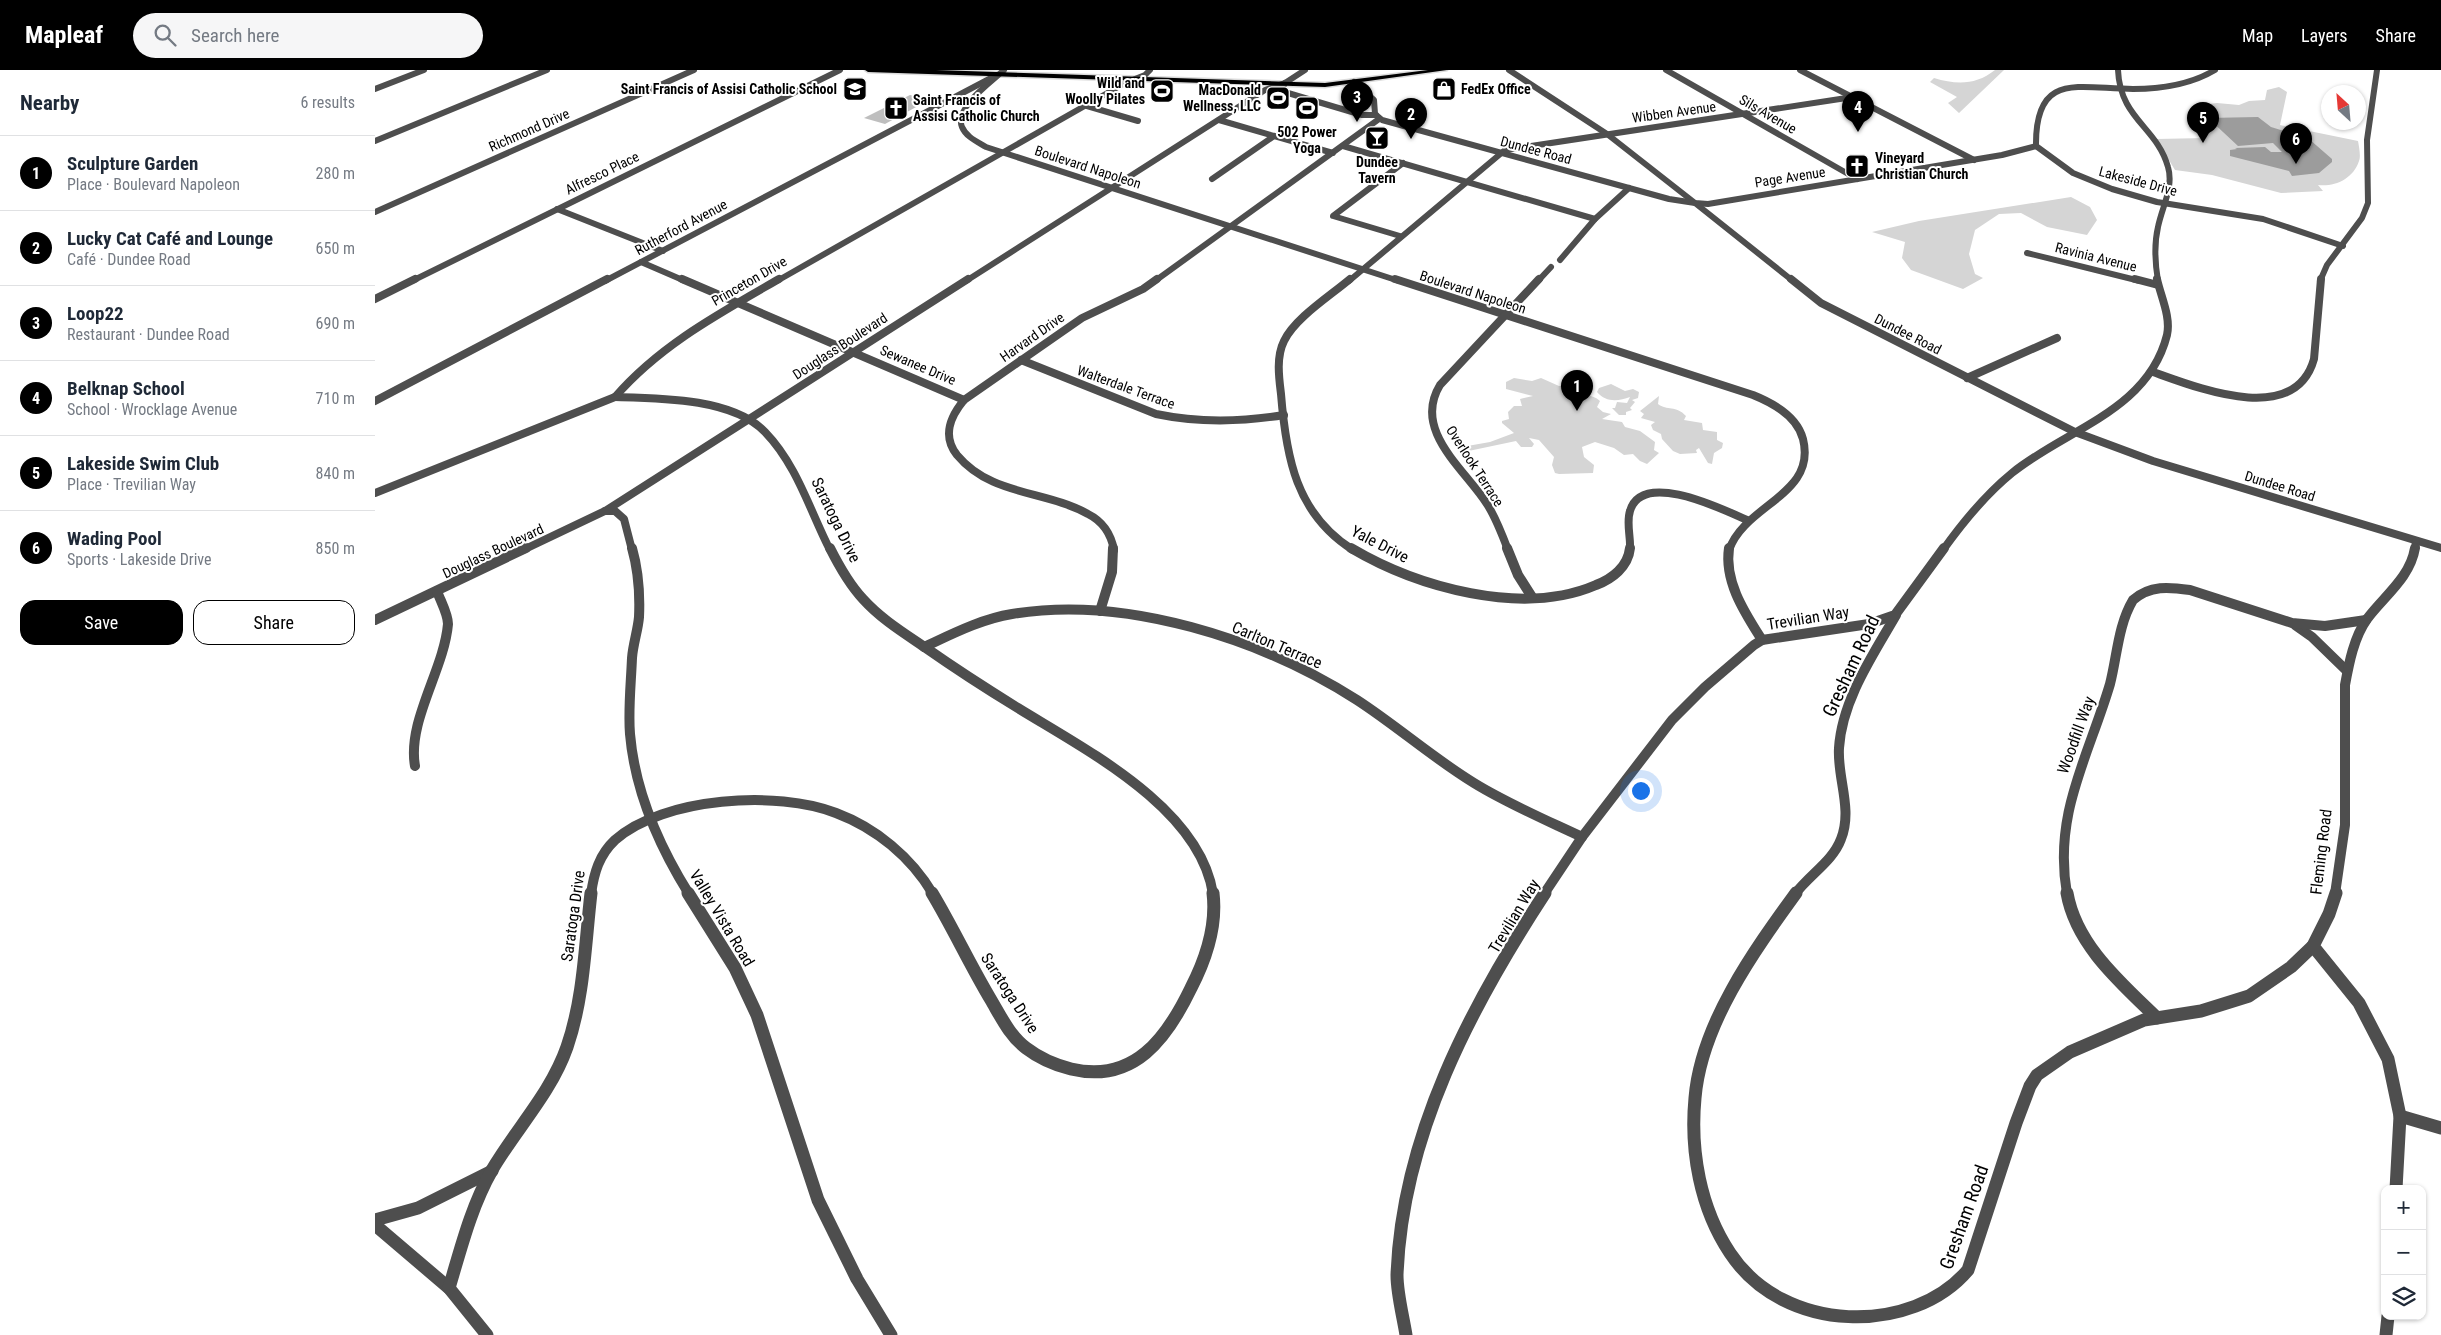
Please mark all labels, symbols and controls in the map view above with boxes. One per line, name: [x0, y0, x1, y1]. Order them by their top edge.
search box: [133, 13, 483, 58]
text: Mapleaf: [25, 21, 103, 49]
icon: search: [151, 21, 179, 49]
text: Search here: [191, 24, 279, 47]
text: Map: [2242, 25, 2273, 46]
text: Layers: [2301, 25, 2348, 46]
text: Share: [2376, 25, 2416, 46]
place label: Wild and Woolly Pilates: [1065, 75, 1145, 107]
school or university icon: Saint Francis of Assisi Catholic School: [842, 76, 868, 102]
shop icon: FedEx Office: [1431, 76, 1457, 102]
sports icon: Wild and Woolly Pilates: [1149, 78, 1175, 104]
place label: Saint Francis of Assisi Catholic School: [621, 81, 837, 97]
pin: 3: [1341, 81, 1373, 122]
place label: FedEx Office: [1461, 81, 1531, 97]
place label: MacDonald Wellness, LLC: [1183, 82, 1261, 114]
sports icon: MacDonald Wellness, LLC: [1265, 85, 1291, 111]
north arrow: [2321, 85, 2366, 130]
text: Nearby: [20, 91, 79, 115]
street label: Sils Avenue: [1736, 91, 1800, 137]
pin: 4: [1842, 91, 1874, 132]
place label: Saint Francis of Assisi Catholic Church: [913, 92, 1040, 124]
text: 6 results: [300, 93, 355, 112]
church icon: Saint Francis of Assisi Catholic Church: [883, 95, 909, 121]
sports icon: 502 Power Yoga: [1294, 95, 1320, 121]
pin: 2: [1395, 98, 1427, 139]
street label: Wibben Avenue: [1631, 98, 1717, 126]
pin: 5: [2187, 102, 2219, 143]
street label: Richmond Drive: [486, 105, 572, 155]
pin: 6: [2280, 123, 2312, 164]
place label: 502 Power Yoga: [1277, 124, 1337, 156]
bar icon: Dundee Tavern: [1364, 125, 1390, 151]
street label: Dundee Road: [1499, 133, 1573, 167]
street label: Boulevard Napoleon: [1033, 142, 1143, 192]
street label: Alfresco Place: [562, 148, 642, 198]
place label: Vineyard Christian Church: [1875, 150, 1969, 182]
text: Sculpture Garden: [67, 152, 198, 175]
church icon: Vineyard Christian Church: [1844, 153, 1870, 179]
place label: Dundee Tavern: [1356, 154, 1398, 186]
street label: Page Avenue: [1754, 163, 1827, 190]
street label: Lakeside Drive: [2097, 163, 2179, 199]
text: 1: [32, 164, 40, 183]
text: 280 m: [316, 164, 355, 183]
text: Place · Boulevard Napoleon: [67, 175, 240, 194]
street label: Rutherford Avenue: [632, 196, 730, 258]
text: Lucky Cat Café and Lounge: [67, 227, 273, 250]
text: 2: [32, 239, 40, 258]
text: 650 m: [316, 239, 355, 258]
street label: Ravinia Avenue: [2054, 239, 2139, 275]
text: Café · Dundee Road: [67, 250, 191, 269]
street label: Princeton Drive: [709, 253, 790, 309]
street label: Boulevard Napoleon: [1418, 267, 1528, 317]
text: Loop22: [67, 302, 124, 325]
street label: Harvard Drive: [997, 309, 1067, 365]
street label: Douglass Boulevard: [790, 310, 890, 382]
street label: Dundee Road: [1872, 310, 1944, 358]
text: 3: [32, 314, 40, 333]
text: 690 m: [316, 314, 355, 333]
text: Restaurant · Dundee Road: [67, 325, 230, 344]
street label: Sewanee Drive: [878, 342, 959, 388]
street label: Walterdale Terrace: [1075, 362, 1177, 412]
pin: 1: [1561, 370, 1593, 411]
text: Belknap School: [67, 377, 185, 400]
text: 4: [32, 389, 40, 408]
text: 710 m: [316, 389, 355, 408]
text: School · Wrocklage Avenue: [67, 400, 237, 419]
street label: Overlook Terrace: [1443, 423, 1507, 510]
text: Lakeside Swim Club: [67, 452, 219, 475]
text: 5: [32, 464, 40, 483]
text: 840 m: [316, 464, 355, 483]
street label: Dundee Road: [2243, 468, 2317, 504]
text: Place · Trevilian Way: [67, 475, 196, 494]
street label: Saratoga Drive: [807, 475, 865, 565]
street label: Douglass Boulevard: [440, 521, 546, 581]
street label: Yale Drive: [1348, 521, 1412, 567]
text: Wading Pool: [67, 527, 162, 550]
text: 6: [32, 539, 40, 558]
text: 850 m: [316, 539, 355, 558]
text: Sports · Lakeside Drive: [67, 550, 212, 569]
button: Save: [20, 600, 183, 645]
button: Share: [193, 600, 355, 645]
street label: Trevilian Way: [1766, 602, 1851, 634]
street label: Gresham Road: [1817, 612, 1885, 720]
street label: Carlton Terrace: [1229, 617, 1325, 673]
street label: Woodfill Way: [2053, 693, 2099, 776]
your location: [1628, 778, 1654, 804]
street label: Fleming Road: [2306, 808, 2336, 896]
street label: Valley Vista Road: [686, 866, 758, 970]
street label: Saratoga Drive: [557, 869, 589, 963]
street label: Trevilian Way: [1484, 875, 1544, 956]
street label: Saratoga Drive: [977, 949, 1043, 1037]
street label: Gresham Road: [1934, 1162, 1994, 1272]
map controls: [2381, 1185, 2426, 1320]
button: +: [2381, 1185, 2426, 1230]
button: −: [2381, 1230, 2426, 1275]
button: layers: [2381, 1275, 2426, 1320]

